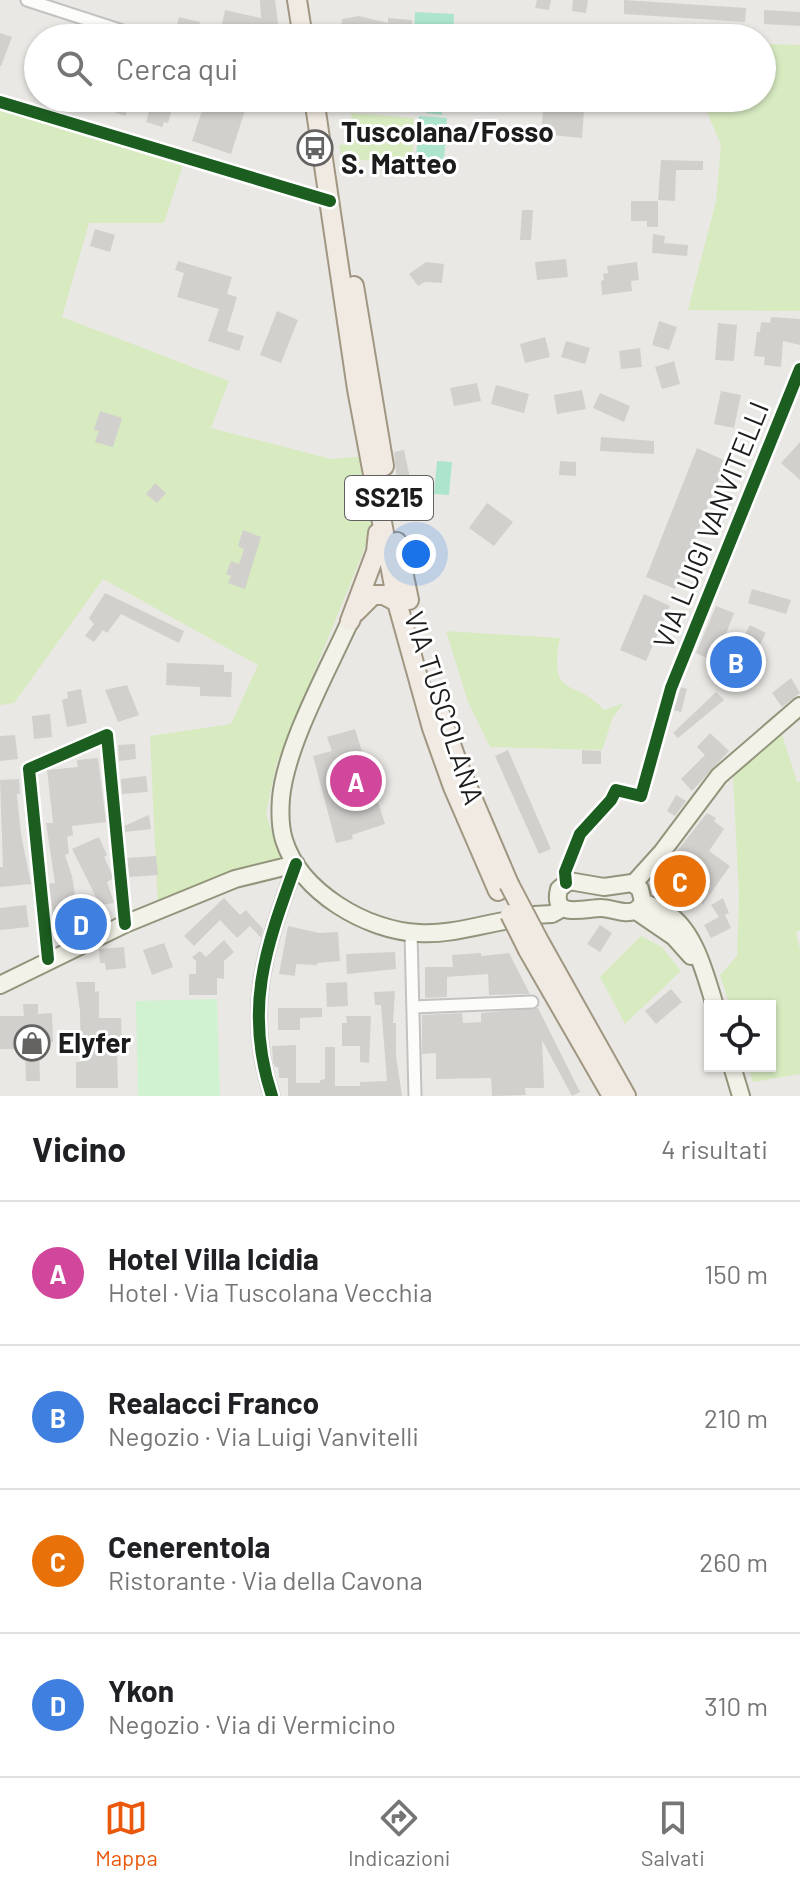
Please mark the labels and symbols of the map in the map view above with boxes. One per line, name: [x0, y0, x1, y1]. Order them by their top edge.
place label: Tuscolana/Fosso S. Matteo: [341, 114, 554, 180]
bus stop icon: Tuscolana/Fosso S. Matteo: [296, 129, 334, 167]
street label: VIA LUIGI VANVITELLI: [645, 396, 775, 653]
road number: SS215: [345, 476, 433, 520]
your location: [396, 534, 436, 574]
street label: VIA TUSCOLANA: [398, 607, 492, 809]
pin: B: [710, 632, 762, 692]
pin: A: [330, 751, 382, 811]
pin: C: [654, 851, 706, 911]
pin: D: [55, 894, 107, 954]
shop icon: Elyfer: [13, 1024, 51, 1062]
place label: Elyfer: [58, 1025, 132, 1059]

